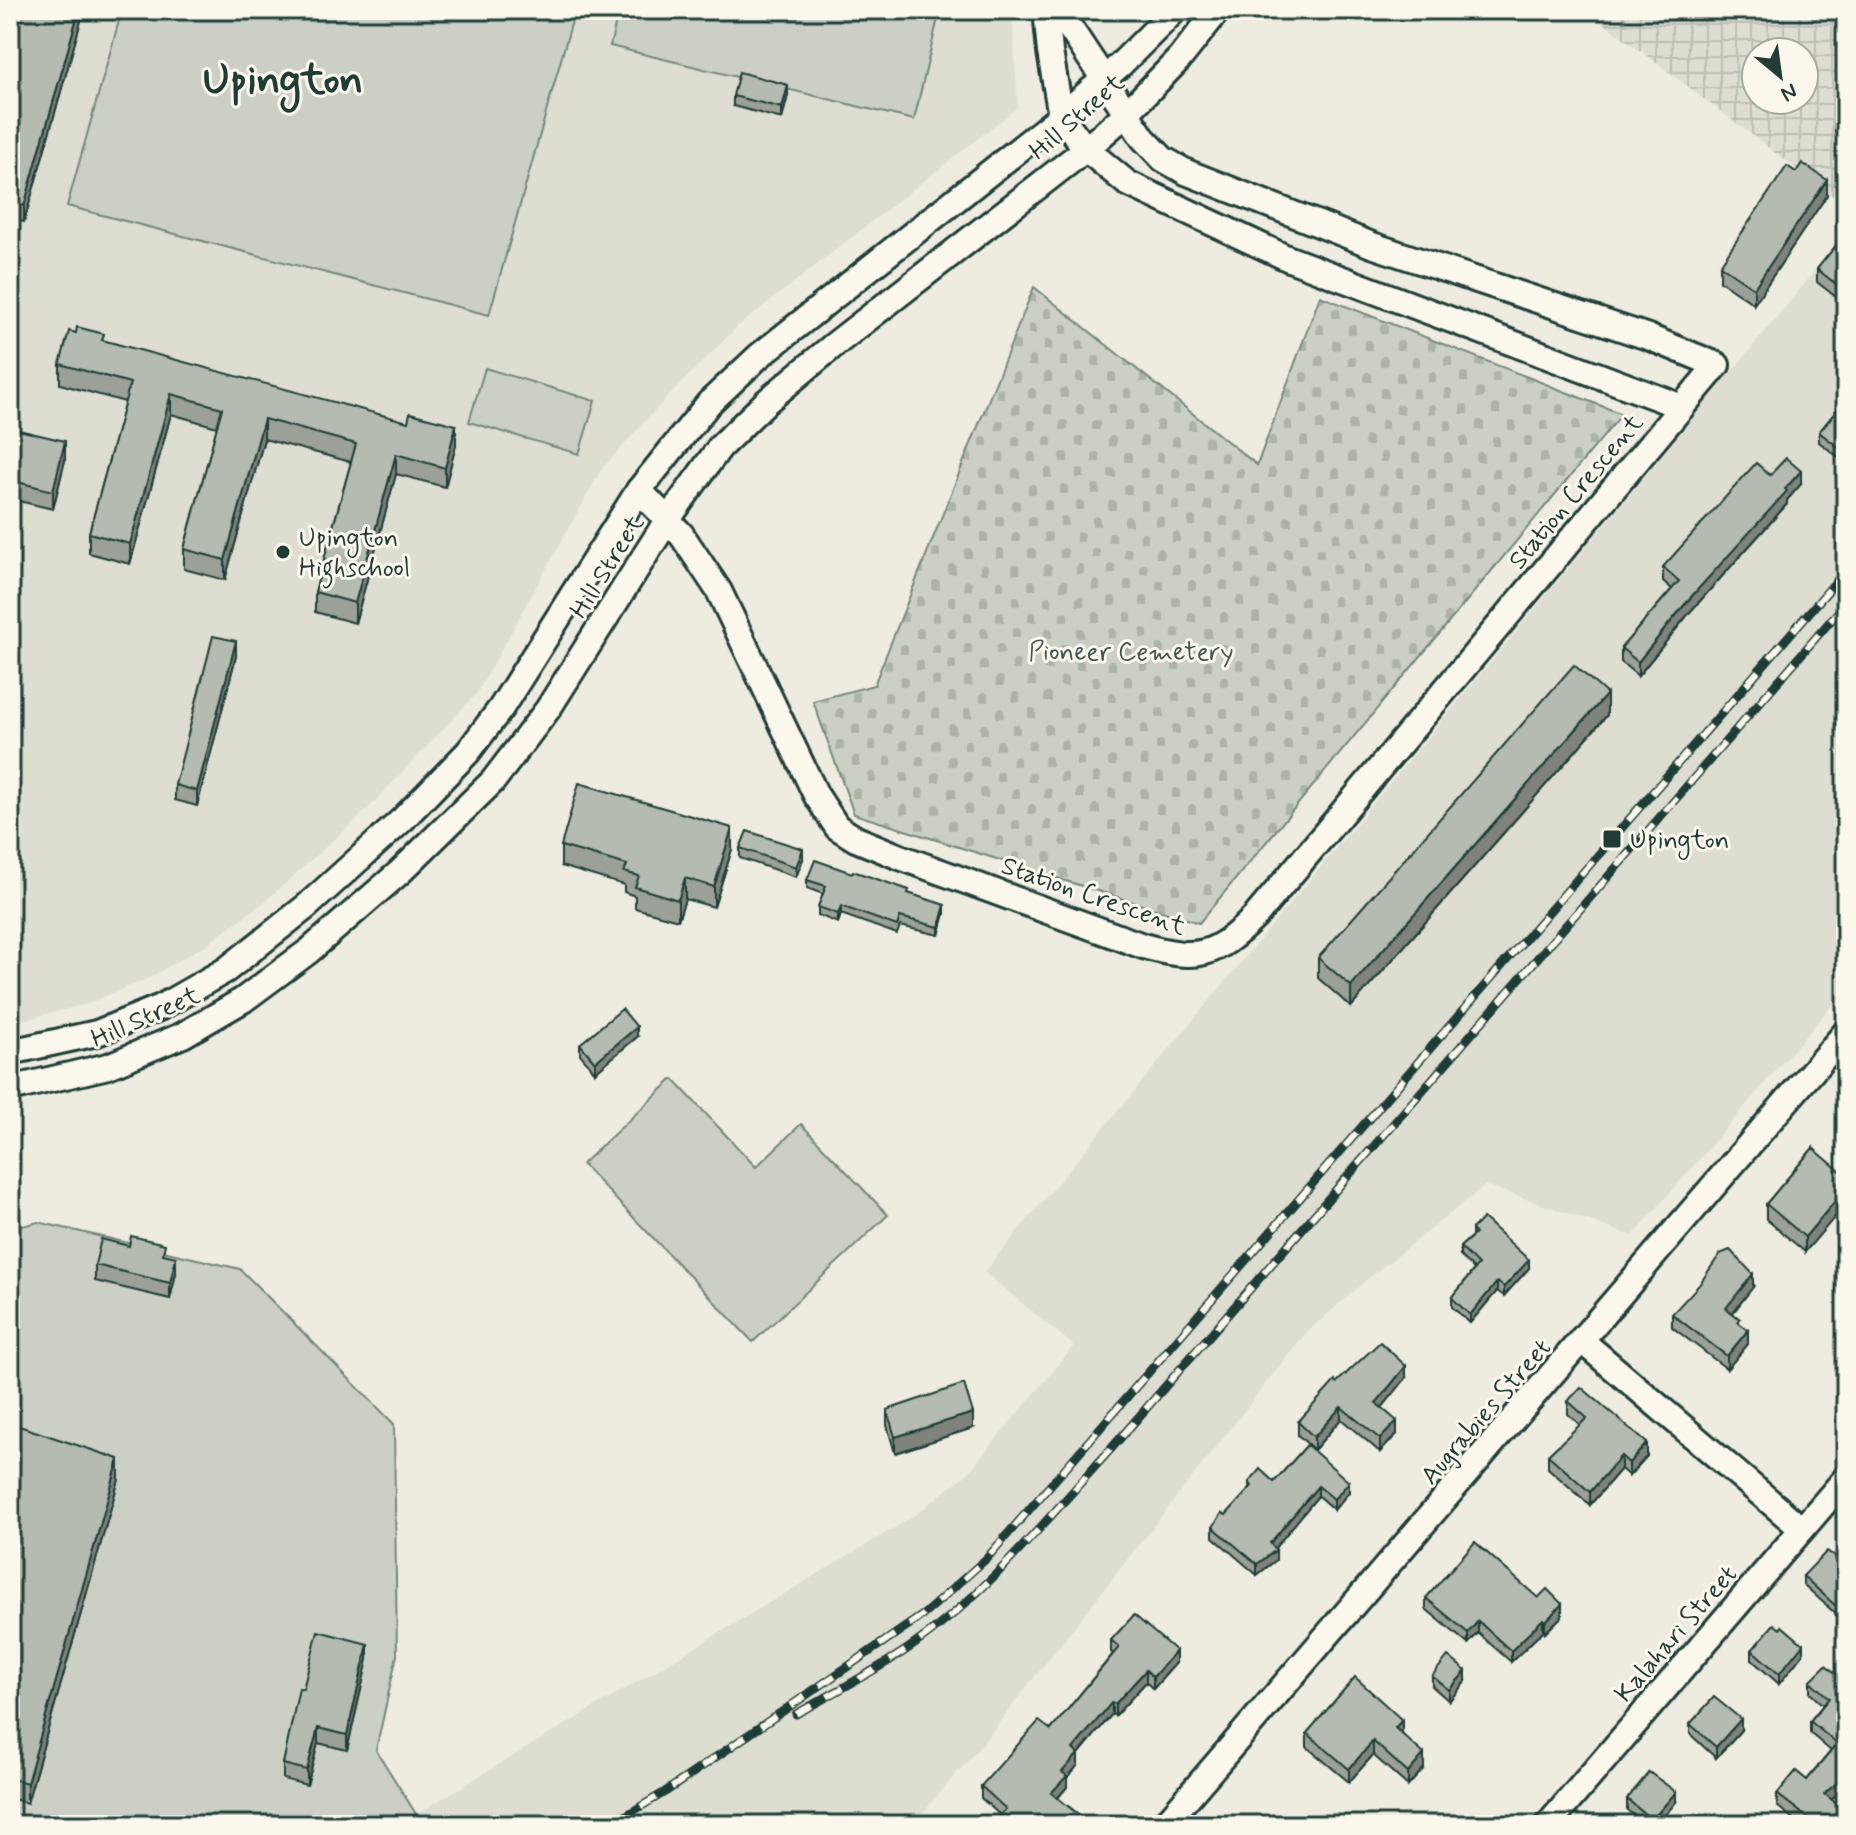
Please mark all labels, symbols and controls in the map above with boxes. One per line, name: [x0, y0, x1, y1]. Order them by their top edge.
north arrow: [1740, 36, 1820, 116]
district label: Upington: [203, 54, 363, 113]
street label: Hill Street: [1022, 67, 1132, 168]
text: N: [1776, 76, 1802, 108]
street label: Station Crescent: [1501, 407, 1652, 577]
street label: Hill Street: [563, 509, 653, 625]
place label: Upington Highschool: [299, 522, 410, 589]
marker: Upington Highschool: [274, 543, 292, 561]
park label: Pioneer Cemetery: [1028, 636, 1234, 670]
place label: Upington: [1630, 824, 1729, 860]
marker: Upington: [1601, 828, 1623, 850]
street label: Station Crescent: [997, 849, 1190, 944]
street label: Hill Street: [86, 979, 206, 1057]
street label: Augrabies Street: [1414, 1332, 1559, 1492]
street label: Kalahari Street: [1608, 1559, 1745, 1710]

